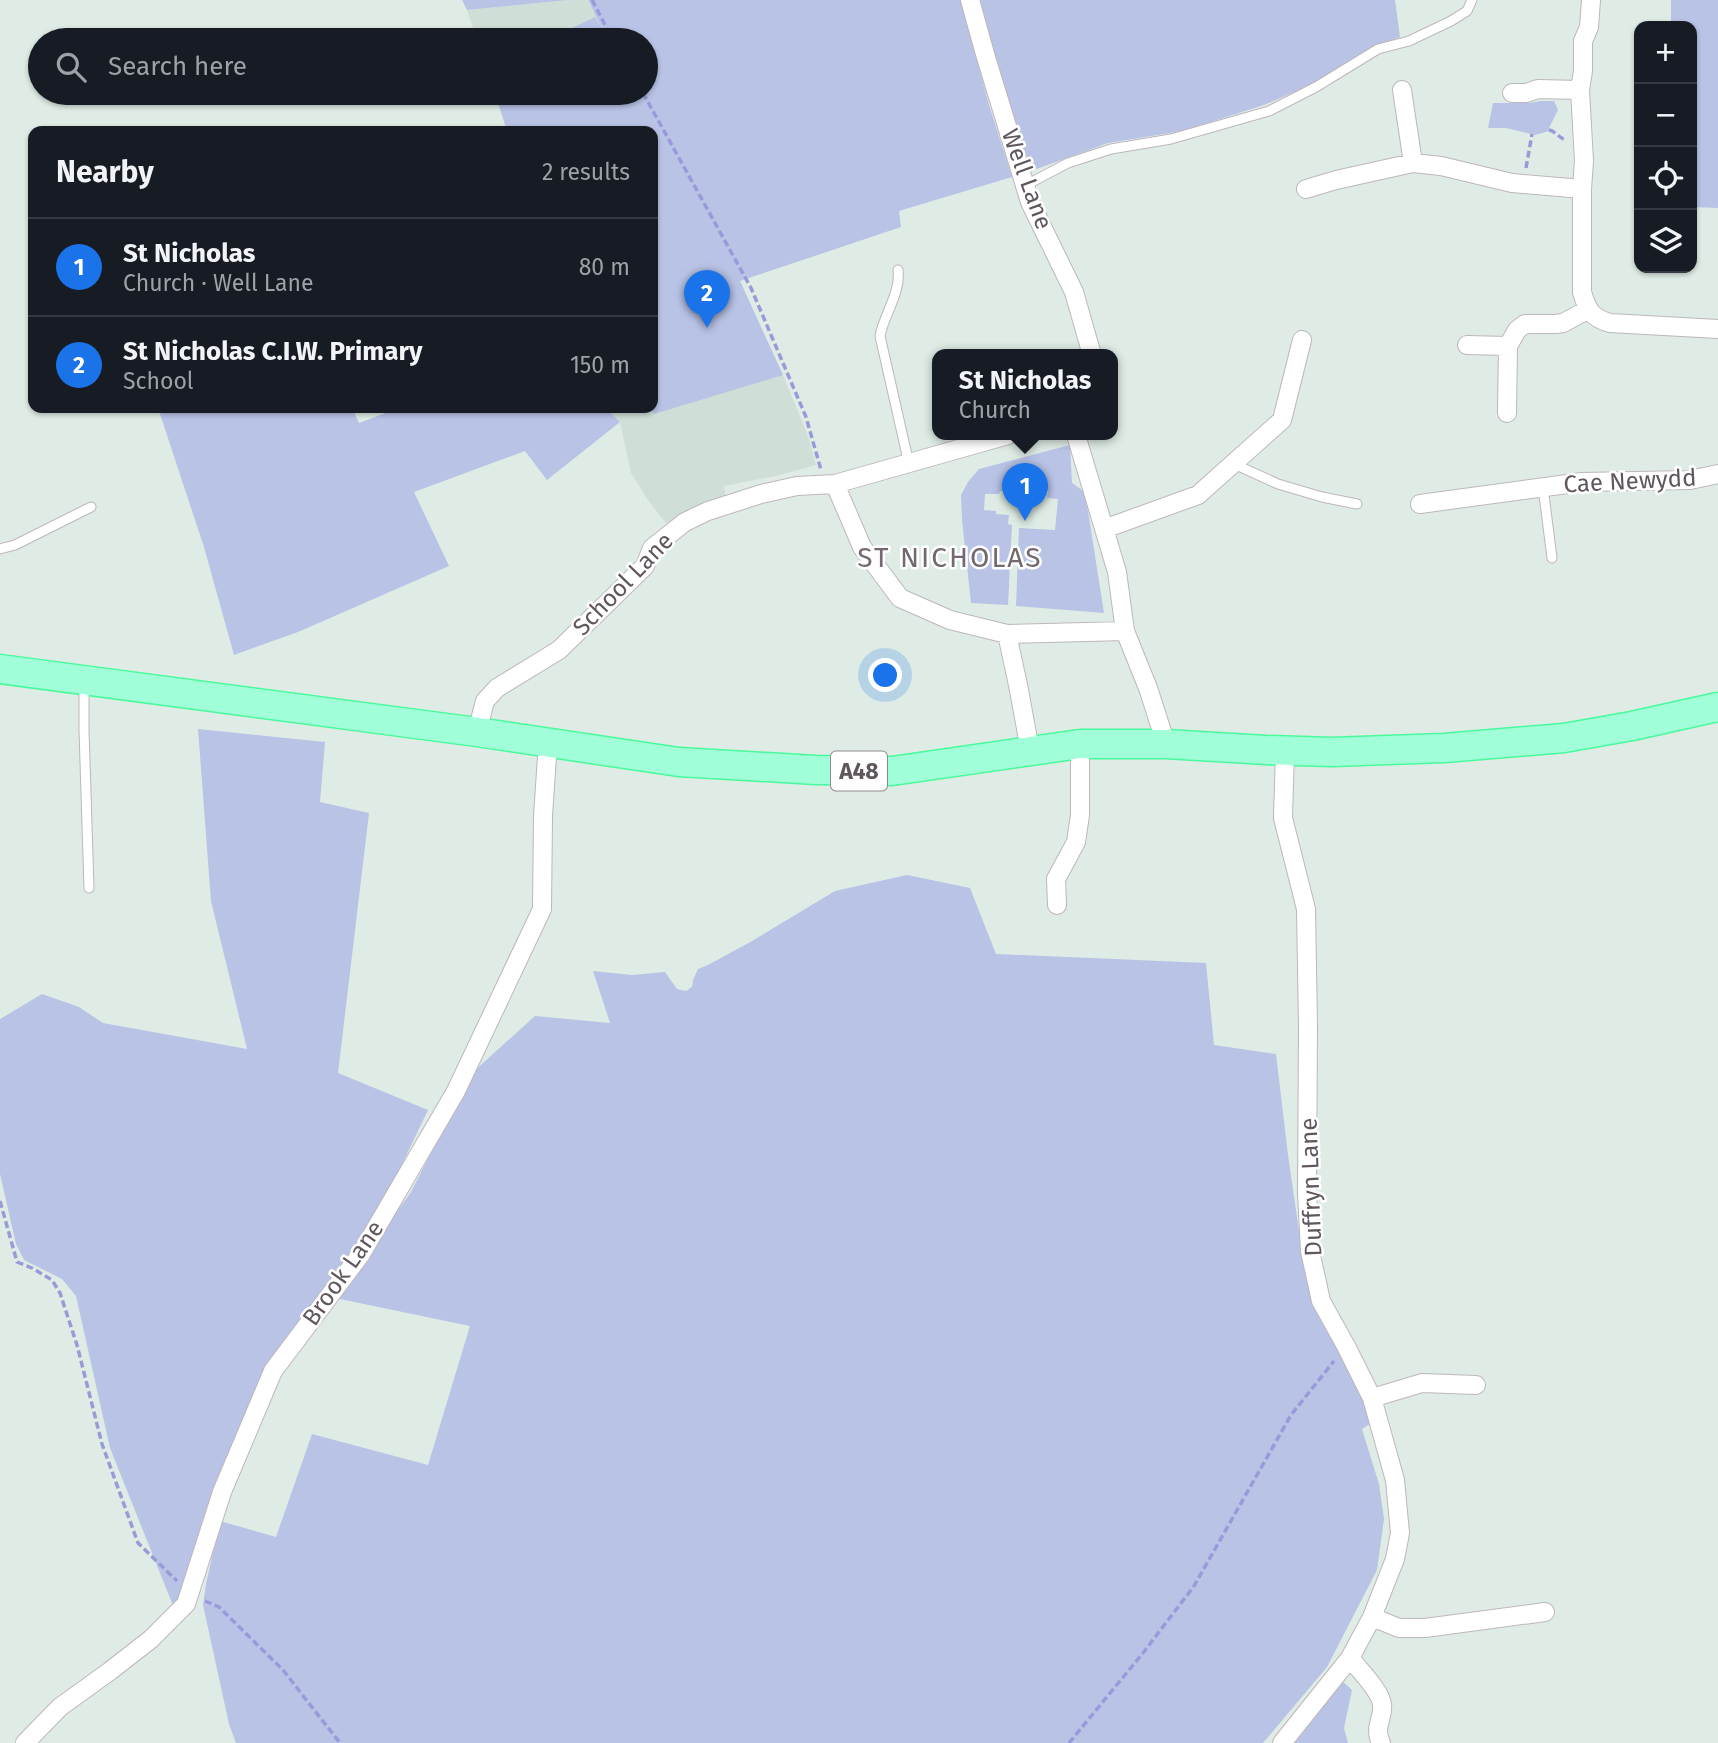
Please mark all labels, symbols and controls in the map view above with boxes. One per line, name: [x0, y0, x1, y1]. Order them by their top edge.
map controls: [1634, 21, 1697, 273]
button: +: [1634, 21, 1697, 84]
search box: [28, 28, 658, 105]
icon: search: [52, 48, 90, 86]
text: Search here: [108, 51, 247, 82]
button: −: [1634, 84, 1697, 147]
street label: Well Lane: [996, 125, 1058, 233]
button: locate: [1634, 147, 1697, 210]
text: Nearby: [56, 154, 154, 190]
text: 2 results: [542, 158, 630, 186]
button: layers: [1634, 210, 1697, 273]
text: St Nicholas: [123, 238, 255, 269]
text: 1: [74, 253, 84, 281]
text: 80 m: [579, 253, 630, 281]
text: Church · Well Lane: [123, 269, 314, 297]
pin: 2: [684, 270, 730, 328]
text: St Nicholas C.I.W. Primary: [123, 336, 422, 367]
popup: [932, 349, 1118, 440]
text: 2: [73, 351, 85, 379]
text: 150 m: [570, 351, 630, 379]
text: St Nicholas: [959, 365, 1091, 396]
text: School: [123, 367, 194, 395]
text: Church: [959, 396, 1031, 424]
pin: 1: [1002, 463, 1048, 521]
street label: Cae Newydd: [1563, 464, 1697, 498]
street label: School Lane: [567, 527, 679, 641]
district label: ST NICHOLAS: [857, 541, 1043, 574]
your location: [868, 658, 902, 692]
road number: A48: [831, 751, 887, 790]
street label: Duffryn Lane: [1295, 1117, 1327, 1257]
street label: Brook Lane: [297, 1215, 389, 1331]

